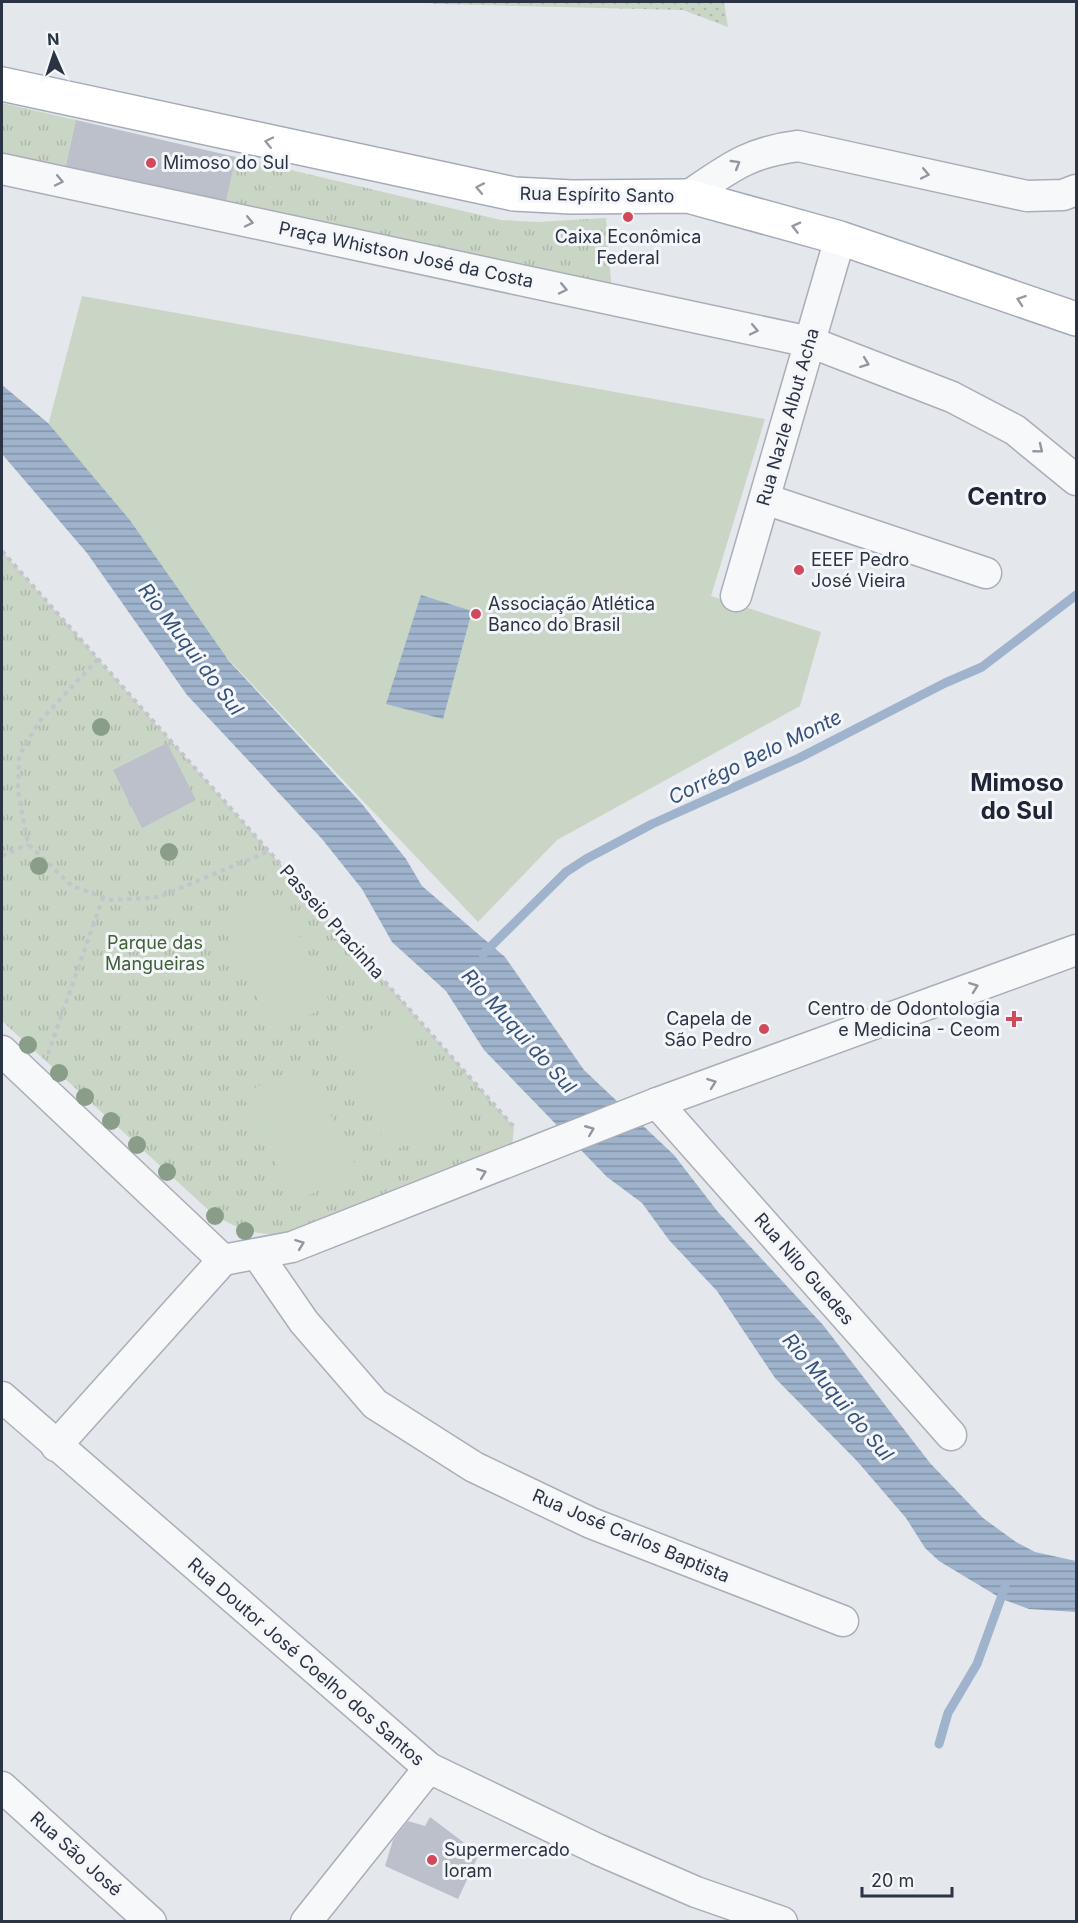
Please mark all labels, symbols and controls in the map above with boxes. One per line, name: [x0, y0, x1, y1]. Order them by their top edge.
north arrow: [24, 24, 84, 84]
text: N: [47, 29, 60, 49]
one-way arrow: [264, 136, 274, 149]
place label: Mimoso do Sul: [163, 152, 289, 173]
marker: Mimoso do Sul: [144, 156, 158, 170]
one-way arrow: [730, 159, 740, 171]
one-way arrow: [920, 166, 930, 179]
one-way arrow: [53, 174, 63, 187]
one-way arrow: [475, 182, 485, 195]
street label: Rua Espírito Santo: [519, 183, 675, 206]
marker: Caixa Econômica Federal: [621, 210, 635, 224]
one-way arrow: [244, 215, 254, 228]
street label: Praça Whistson José da Costa: [277, 217, 535, 292]
one-way arrow: [791, 221, 801, 234]
place label: Caixa Econômica Federal: [555, 226, 701, 268]
one-way arrow: [558, 282, 568, 295]
one-way arrow: [1016, 295, 1027, 308]
one-way arrow: [749, 322, 759, 335]
street label: Rua Nazle Albut Acha: [752, 326, 823, 508]
one-way arrow: [859, 356, 870, 368]
one-way arrow: [1032, 442, 1043, 453]
district label: Centro: [967, 482, 1047, 511]
place label: EEEF Pedro José Vieira: [811, 549, 909, 591]
marker: EEEF Pedro José Vieira: [792, 563, 806, 577]
water label: Rio Muqui do Sul: [134, 578, 249, 720]
place label: Associação Atlética Banco do Brasil: [488, 593, 655, 635]
marker: Associação Atlética Banco do Brasil: [469, 607, 483, 621]
water label: Corrégo Belo Monte: [664, 705, 846, 809]
district label: Mimoso do Sul: [970, 768, 1064, 825]
street label: Passeio Pracinha: [276, 860, 389, 983]
park label: Parque das Mangueiras: [105, 932, 205, 974]
water label: Rio Muqui do Sul: [457, 964, 581, 1098]
one-way arrow: [969, 982, 979, 995]
place label: Centro de Odontologia e Medicina - Ceom: [808, 998, 1000, 1040]
place label: Capela de São Pedro: [664, 1008, 752, 1050]
marker: Centro de Odontologia e Medicina - Ceom: [1005, 1010, 1023, 1028]
marker: Capela de São Pedro: [757, 1022, 771, 1036]
one-way arrow: [706, 1077, 717, 1090]
one-way arrow: [583, 1125, 594, 1137]
one-way arrow: [476, 1167, 487, 1180]
street label: Rua Nilo Guedes: [750, 1209, 859, 1329]
one-way arrow: [294, 1238, 305, 1251]
water label: Rio Muqui do Sul: [778, 1328, 898, 1466]
street label: Rua José Carlos Baptista: [529, 1484, 733, 1587]
street label: Rua Doutor José Coelho dos Santos: [184, 1553, 429, 1770]
street label: Rua São José: [26, 1807, 126, 1900]
place label: Supermercado Ioram: [444, 1839, 570, 1881]
marker: Supermercado Ioram: [425, 1853, 439, 1867]
scale bar: [862, 1860, 952, 1898]
text: 20 m: [871, 1870, 914, 1891]

